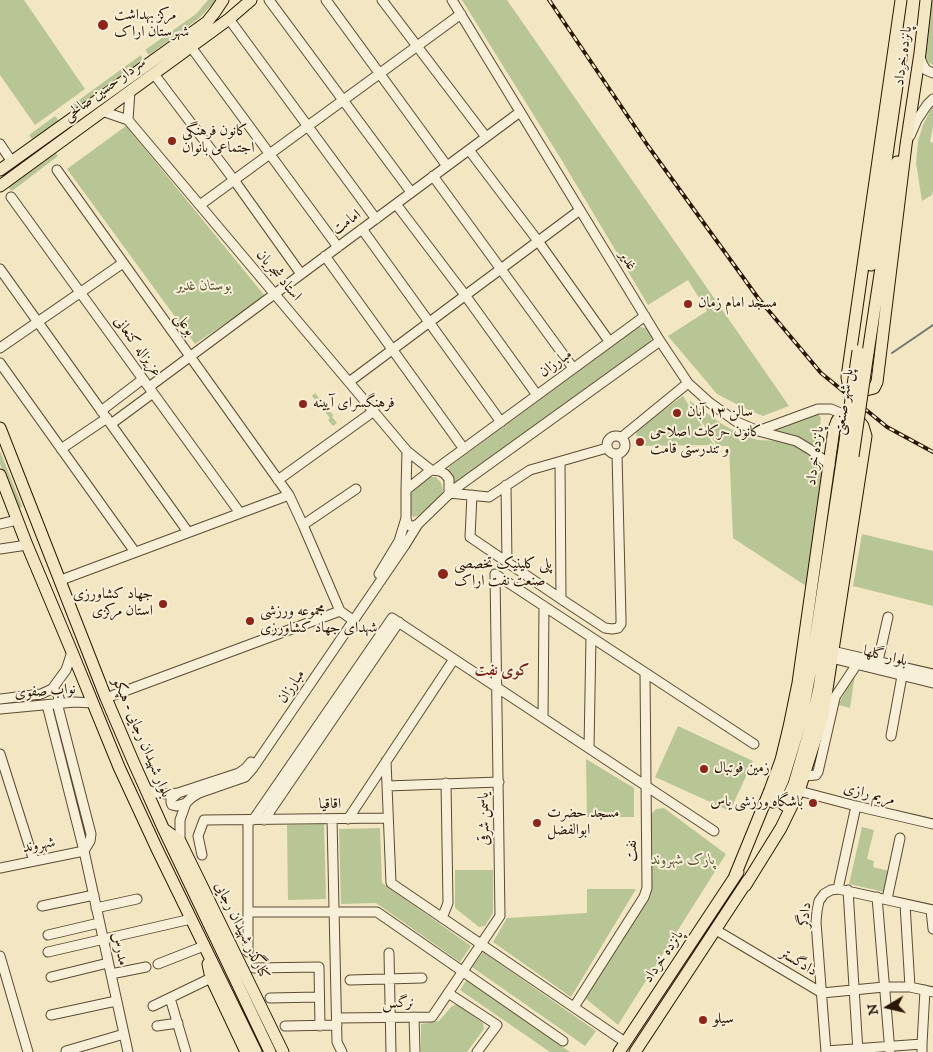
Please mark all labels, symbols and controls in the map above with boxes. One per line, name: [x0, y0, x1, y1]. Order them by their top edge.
place label: مرکز بهداشت شهرستان اراک: [114, 7, 189, 42]
marker: مرکز بهداشت شهرستان اراک: [96, 18, 110, 32]
street label: پانزده خرداد: [891, 25, 917, 87]
street label: سردار حسین صالحی: [60, 54, 150, 126]
place label: کانون فرهنگی اجتماعی بانوان: [182, 123, 255, 158]
marker: کانون فرهنگی اجتماعی بانوان: [166, 135, 178, 147]
street label: امامت: [329, 206, 365, 240]
street label: استاد شجریان: [251, 247, 305, 305]
street label: غدیر: [614, 248, 640, 274]
park label: بوستان غدیر: [176, 278, 232, 296]
place label: مسجد امام زمان: [698, 295, 777, 313]
marker: مسجد امام زمان: [682, 298, 694, 310]
street label: بوعلی: [170, 310, 198, 340]
street label: عزیزاله کنعانی: [109, 313, 165, 381]
street label: مبارزان: [536, 346, 576, 382]
street label: پل شهر صنعتی: [831, 368, 859, 436]
place label: فرهنگسرای آیینه: [313, 395, 395, 413]
marker: فرهنگسرای آیینه: [297, 398, 309, 410]
place label: سالن ۱۳ آبان: [687, 404, 753, 422]
marker: سالن ۱۳ آبان: [671, 407, 683, 419]
place label: کانون حرکات اصلاحی و تندرستی قامت: [650, 424, 762, 459]
street label: پانزده خرداد: [803, 425, 829, 487]
marker: کانون حرکات اصلاحی و تندرستی قامت: [634, 436, 646, 448]
place label: پلی کلینیک تخصصی صنعت نفت اراک: [454, 556, 552, 591]
marker: پلی کلینیک تخصصی صنعت نفت اراک: [436, 567, 450, 581]
place label: جهاد کشاورزی استان مرکزی: [73, 586, 153, 621]
marker: جهاد کشاورزی استان مرکزی: [157, 598, 169, 610]
place label: مجموعه ورزشی شهدای جهاد کشاورزی: [260, 603, 377, 638]
marker: مجموعه ورزشی شهدای جهاد کشاورزی: [244, 615, 256, 627]
street label: بلوار گلها: [861, 643, 909, 671]
district label: کوی نفت: [475, 662, 529, 682]
street label: مبارزان: [274, 667, 310, 707]
street label: بلوار شهیدان رجایی - هپکو: [108, 675, 174, 801]
street label: نواب صفوی: [14, 681, 76, 703]
place label: زمین فوتبال: [714, 760, 770, 778]
marker: زمین فوتبال: [698, 763, 710, 775]
street label: مریم رازی: [841, 780, 897, 810]
street label: یاسمن شرقی: [476, 792, 494, 846]
place label: باشگاه ورزشی یاس: [710, 794, 803, 812]
street label: اقاقیا: [319, 796, 341, 814]
marker: باشگاه ورزشی یاس: [807, 797, 819, 809]
place label: مسجد حضرت ابوالفضل: [547, 805, 619, 840]
marker: مسجد حضرت ابوالفضل: [531, 817, 543, 829]
street label: شهروند: [21, 834, 57, 858]
street label: نفت: [624, 840, 642, 862]
park label: پارک شهروند: [651, 852, 715, 870]
street label: کنارگذر شهیدان رجایی: [210, 879, 272, 983]
street label: دادگر: [796, 902, 816, 928]
street label: پانزده خرداد: [640, 927, 688, 987]
street label: مدرس: [107, 931, 131, 967]
street label: دادگستر: [776, 945, 820, 981]
north arrow: [863, 982, 913, 1032]
street label: نرگس: [382, 995, 414, 1013]
text: N: [863, 1002, 883, 1016]
place label: سیلو: [713, 1011, 734, 1029]
marker: سیلو: [697, 1014, 709, 1026]

